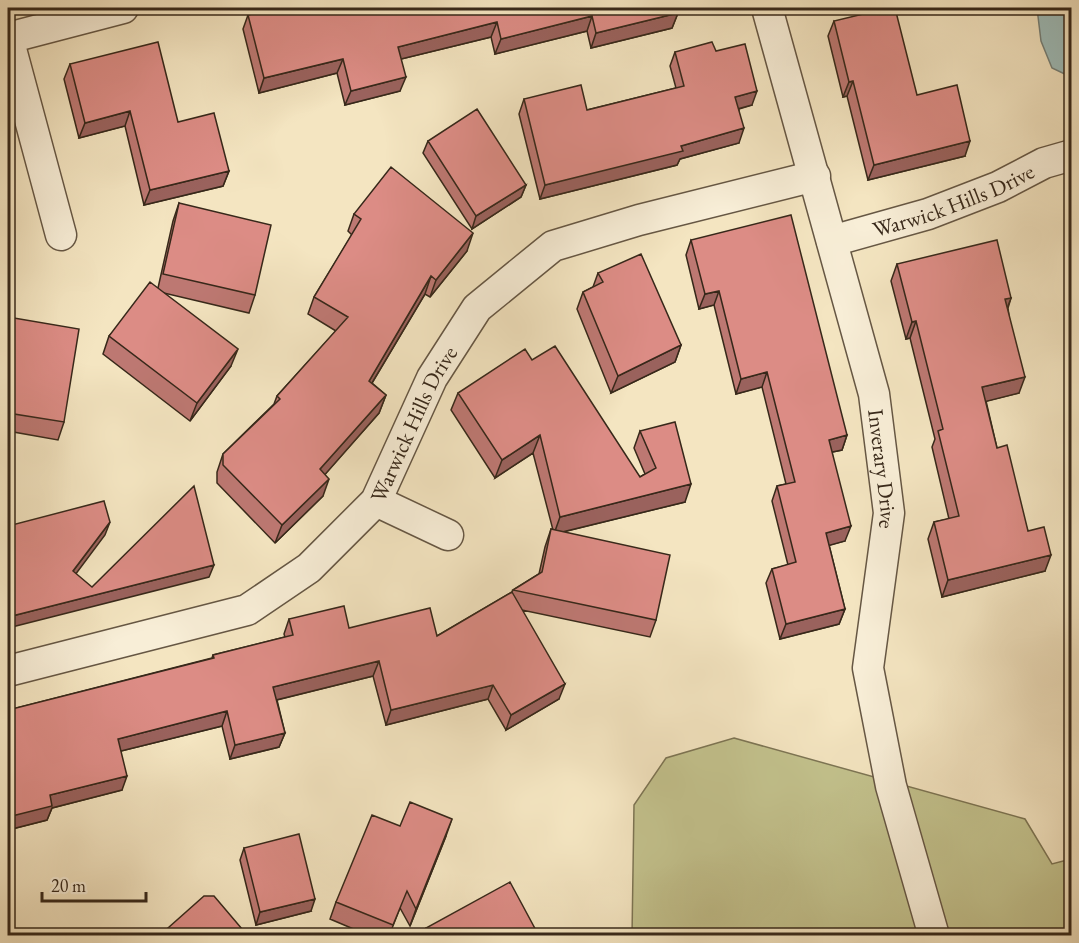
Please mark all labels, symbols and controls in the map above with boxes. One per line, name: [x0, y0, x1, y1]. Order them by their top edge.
street label: Warwick Hills Drive: [869, 157, 1039, 244]
street label: Warwick Hills Drive: [363, 340, 464, 507]
street label: Inverary Drive: [861, 407, 903, 531]
scale bar: [42, 865, 146, 903]
text: 20 m: [51, 874, 86, 897]

